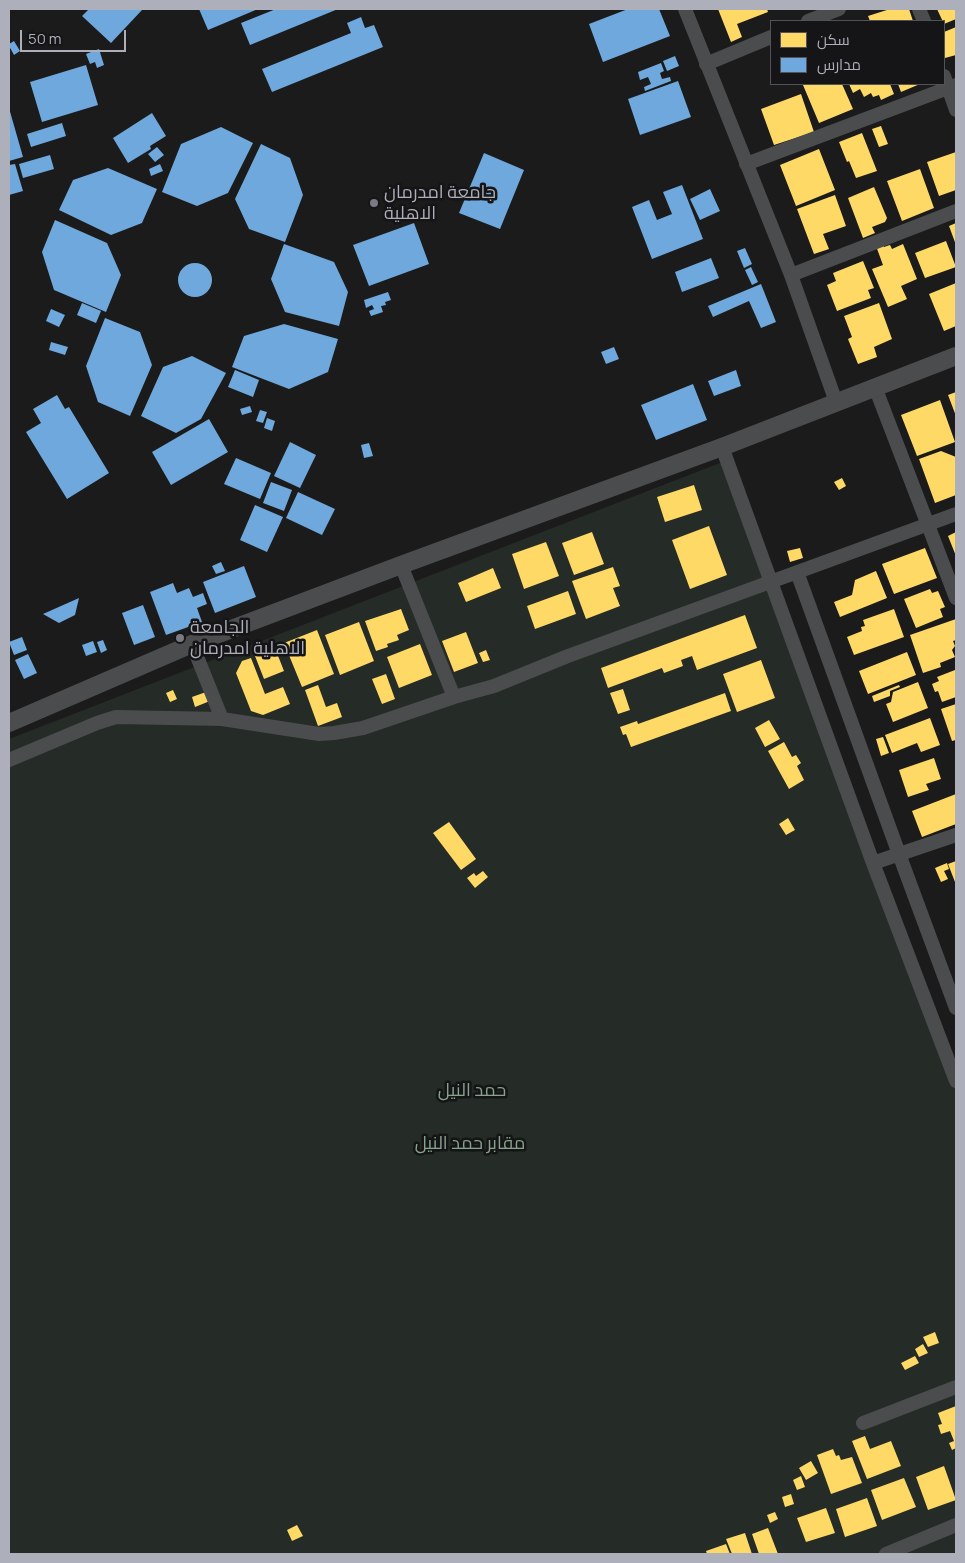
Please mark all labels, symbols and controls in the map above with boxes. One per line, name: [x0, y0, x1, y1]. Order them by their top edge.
scale bar: [22, 20, 129, 52]
legend: [770, 20, 945, 85]
text: 50 m: [28, 28, 62, 49]
text: سكن: [817, 29, 850, 50]
text: مدارس: [817, 54, 861, 75]
place label: جامعة امدرمان الاهلية: [384, 182, 496, 224]
marker: جامعة امدرمان الاهلية: [368, 197, 380, 209]
place label: الجامعة الاهلية امدرمان: [190, 617, 305, 660]
marker: الجامعة الاهلية امدرمان: [174, 632, 186, 644]
park label: حمد النيل: [438, 1080, 506, 1102]
park label: مقابر حمد النيل: [415, 1133, 525, 1155]

